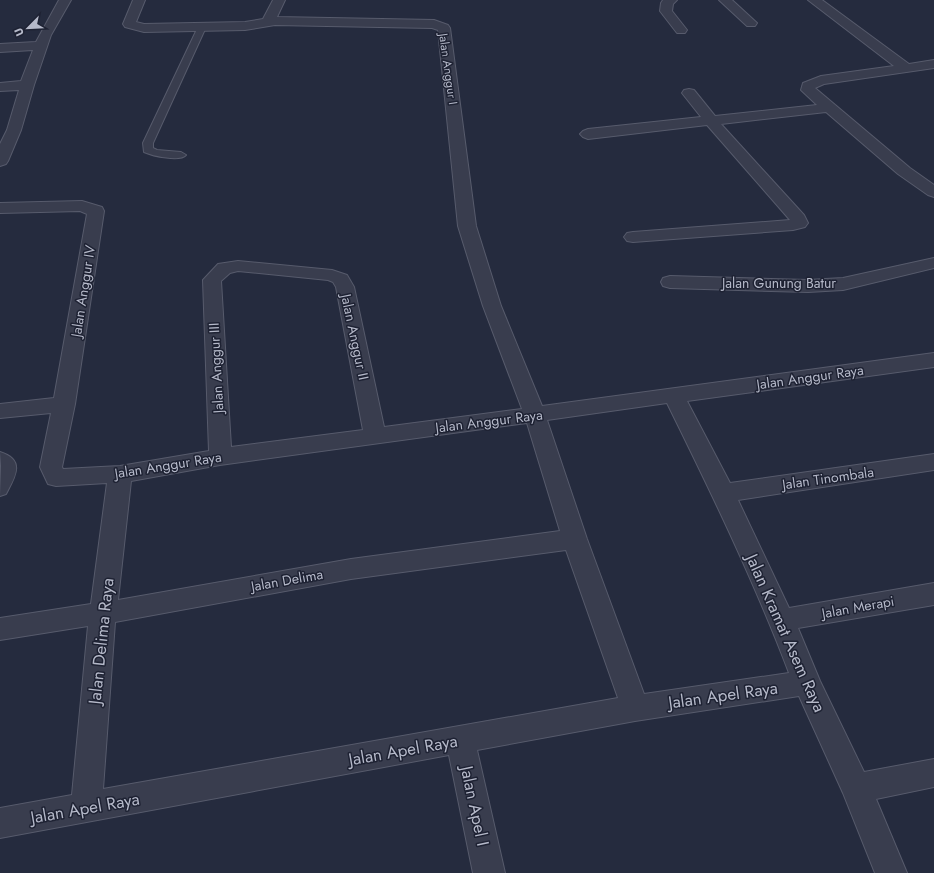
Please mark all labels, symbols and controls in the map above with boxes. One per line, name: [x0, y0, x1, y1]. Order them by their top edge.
north arrow: [8, 8, 48, 48]
text: U: [10, 25, 28, 39]
street label: Jalan Anggur I: [434, 30, 462, 106]
street label: Jalan Anggur IV: [66, 243, 100, 341]
street label: Jalan Gunung Batur: [720, 273, 836, 293]
street label: Jalan Anggur II: [336, 290, 374, 382]
street label: Jalan Anggur III: [204, 322, 228, 416]
street label: Jalan Anggur Raya: [753, 360, 865, 395]
street label: Jalan Anggur Raya: [432, 404, 544, 438]
street label: Jalan Anggur Raya: [111, 447, 223, 484]
street label: Jalan Tinombala: [779, 462, 875, 495]
street label: Jalan Kramat Asem Raya: [739, 548, 832, 716]
street label: Jalan Delima: [247, 564, 325, 597]
street label: Jalan Delima Raya: [82, 577, 120, 707]
street label: Jalan Merapi: [818, 591, 896, 624]
street label: Jalan Apel Raya: [665, 675, 779, 715]
street label: Jalan Apel Raya: [345, 729, 459, 772]
street label: Jalan Apel I: [454, 762, 495, 848]
street label: Jalan Apel Raya: [27, 787, 141, 830]

